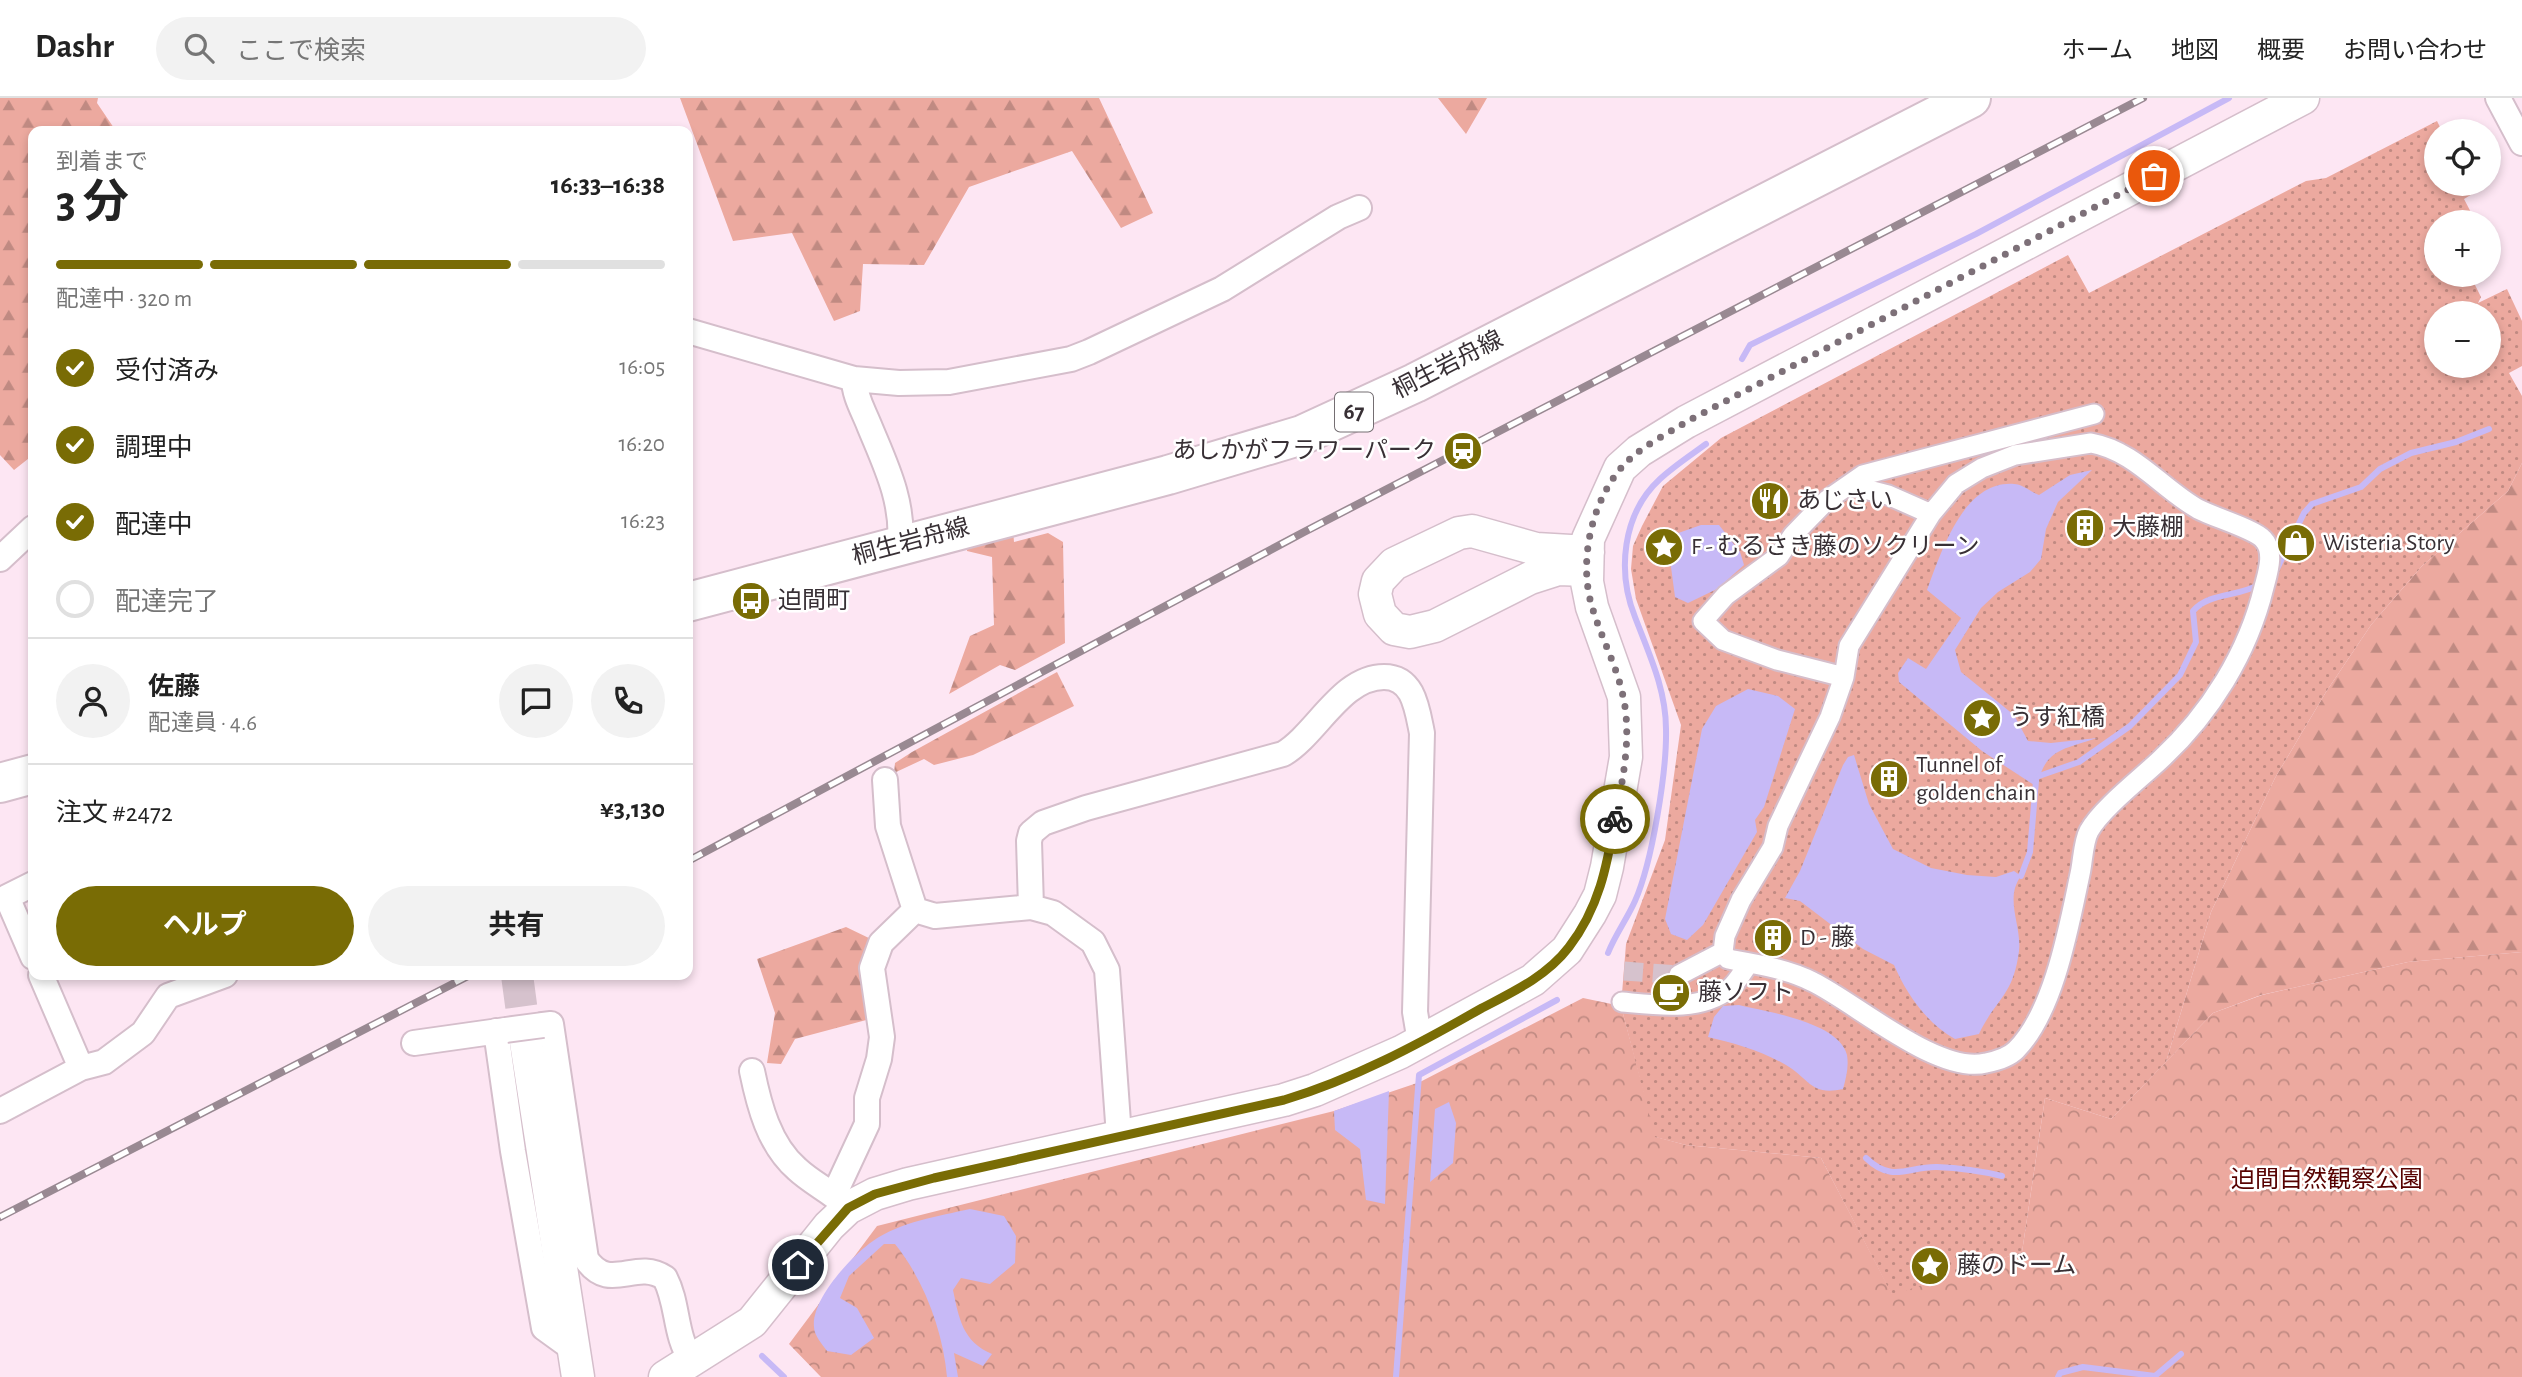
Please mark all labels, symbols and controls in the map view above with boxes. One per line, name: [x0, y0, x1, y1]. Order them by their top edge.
search box: [156, 17, 646, 80]
icon: search: [180, 29, 218, 67]
text: Dashr: [35, 31, 114, 64]
text: ここで検索: [236, 38, 366, 64]
text: ホーム: [2062, 39, 2133, 63]
text: 地図: [2171, 39, 2219, 63]
text: 概要: [2257, 39, 2305, 63]
text: お問い合わせ: [2343, 39, 2487, 63]
map controls: [2424, 119, 2501, 378]
button: locate: [2424, 119, 2501, 196]
pin: [2124, 146, 2184, 206]
text: 到着まで: [56, 151, 148, 174]
icon: bag: [2135, 157, 2173, 195]
text: 16:33–16:38: [551, 172, 665, 198]
text: 3 分: [56, 180, 129, 226]
button: +: [2424, 210, 2501, 287]
text: 配達中 · 320 m: [56, 288, 192, 311]
button: −: [2424, 301, 2501, 378]
street label: 桐生岩舟線: [1388, 325, 1507, 403]
icon: check: [56, 349, 94, 387]
text: 16:05: [619, 356, 665, 379]
text: 受付済み: [115, 358, 219, 384]
road number: 67: [1335, 392, 1373, 432]
icon: check: [56, 426, 94, 464]
station icon: あしかがフラワーパーク: [1442, 430, 1484, 472]
text: 16:20: [618, 433, 665, 456]
text: 調理中: [115, 435, 193, 461]
place label: あしかがフラワーパーク: [1172, 437, 1436, 463]
restaurant icon: あじさい: [1749, 480, 1791, 522]
place label: あじさい: [1797, 488, 1893, 513]
icon: check: [56, 503, 94, 541]
building icon: 大藤棚: [2064, 507, 2106, 549]
text: 16:23: [621, 510, 665, 533]
text: 配達中: [115, 512, 193, 538]
street label: 桐生岩舟線: [849, 513, 972, 569]
place label: 大藤棚: [2112, 514, 2184, 540]
shop icon: Wisteria Story: [2275, 522, 2317, 564]
place icon: F - むるさき藤のソクリーン: [1643, 526, 1685, 568]
place label: Wisteria Story: [2323, 531, 2455, 555]
place label: F - むるさき藤のソクリーン: [1691, 533, 1980, 559]
bus stop icon: 迫間町: [730, 580, 772, 622]
place label: 迫間町: [778, 587, 850, 613]
text: 配達完了: [115, 589, 219, 615]
button: person: [56, 664, 130, 738]
button: chat: [499, 664, 573, 738]
button: phone: [591, 664, 665, 738]
text: 佐藤: [148, 674, 200, 700]
place icon: うす紅橋: [1961, 697, 2003, 739]
place label: うす紅橋: [2009, 704, 2105, 730]
text: 配達員 · 4.6: [148, 712, 257, 735]
place label: Tunnel of golden chain: [1916, 753, 2036, 805]
building icon: Tunnel of golden chain: [1868, 758, 1910, 800]
courier: [1580, 784, 1650, 854]
text: ¥3,130: [600, 796, 665, 822]
text: 注文 #2472: [56, 800, 173, 826]
icon: bike: [1596, 800, 1634, 838]
button: ヘルプ: [56, 886, 354, 966]
button: 共有: [368, 886, 665, 966]
building icon: D - 藤: [1752, 917, 1794, 959]
place label: D - 藤: [1800, 924, 1855, 950]
cafe icon: 藤ソフト: [1650, 972, 1692, 1014]
place label: 藤ソフト: [1698, 979, 1794, 1005]
park label: 迫間自然観察公園: [2231, 1166, 2423, 1192]
pin: [768, 1235, 828, 1295]
place icon: 藤のドーム: [1909, 1245, 1951, 1287]
icon: home: [779, 1246, 817, 1284]
place label: 藤のドーム: [1957, 1252, 2076, 1278]

